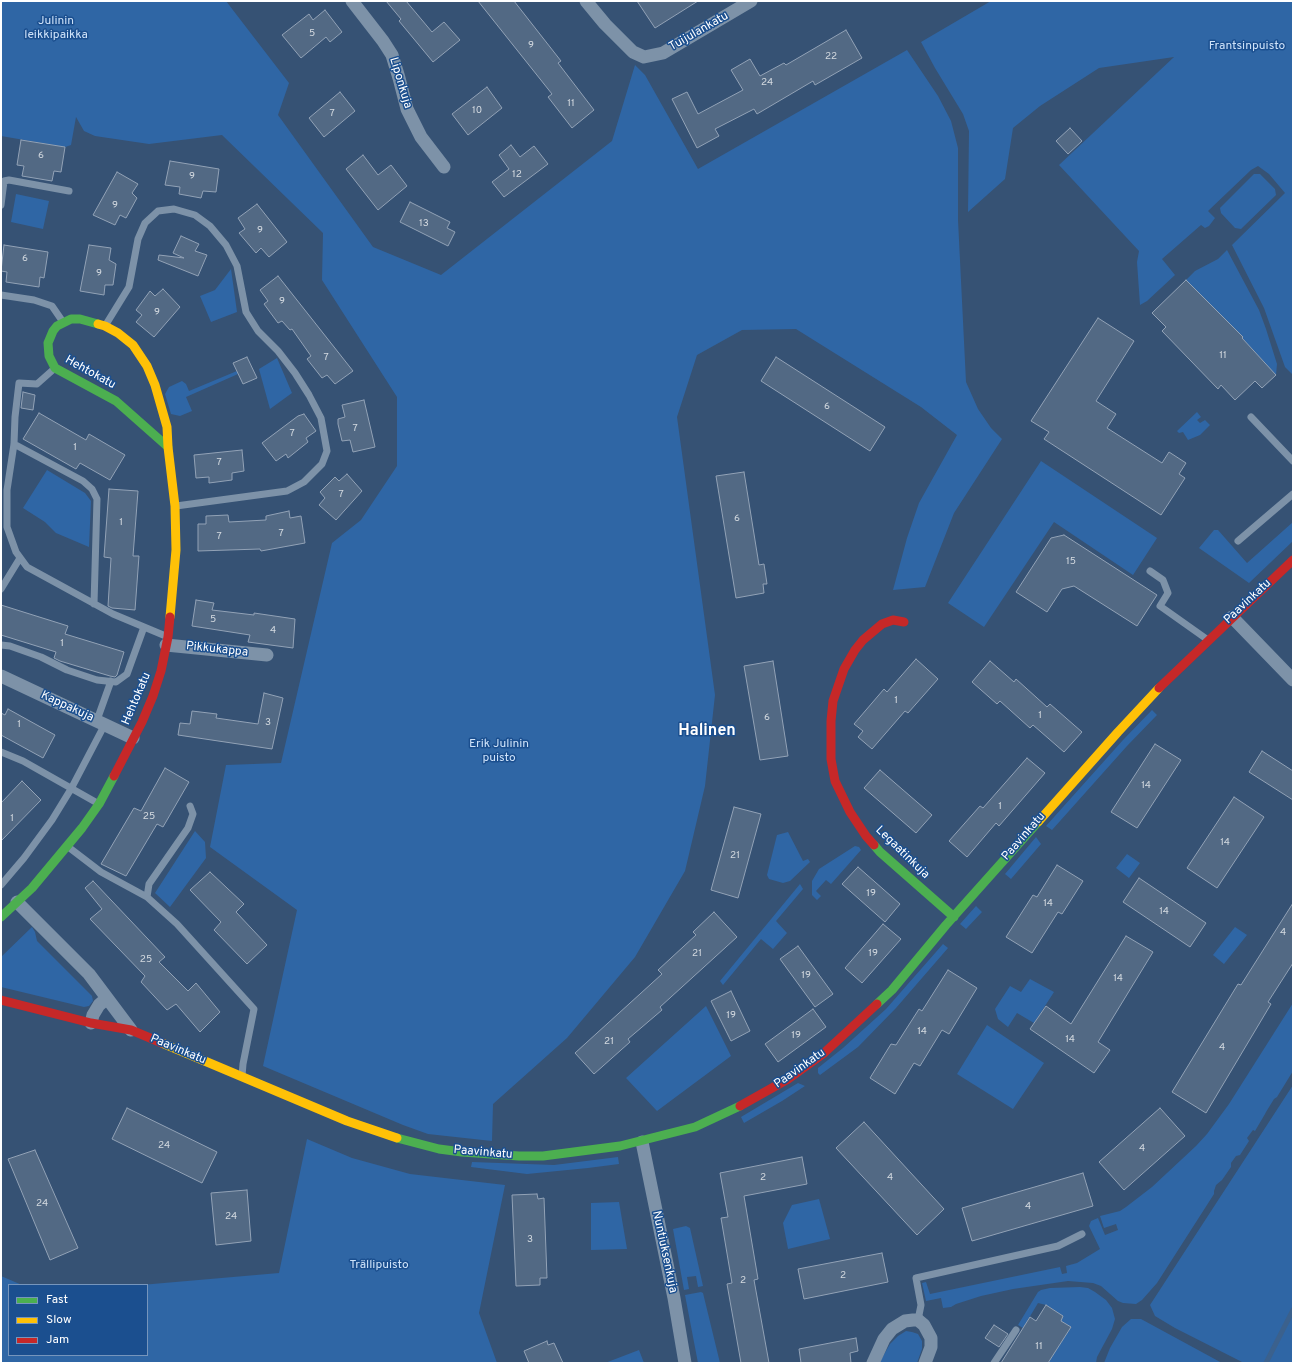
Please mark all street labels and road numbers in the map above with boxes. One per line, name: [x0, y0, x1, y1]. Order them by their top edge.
street label: Tuijulankatu: [667, 9, 731, 55]
street label: Liponkuja: [385, 56, 415, 110]
street label: Hehtokatu: [62, 353, 118, 393]
street label: Paavinkatu: [1221, 577, 1275, 627]
street label: Pikkukappa: [185, 640, 249, 660]
street label: Hehtokatu: [119, 671, 155, 727]
street label: Kappakuja: [38, 688, 96, 726]
street label: Paavinkatu: [999, 810, 1049, 864]
street label: Legaatinkuja: [872, 824, 932, 882]
street label: Paavinkatu: [148, 1032, 208, 1068]
street label: Paavinkatu: [772, 1046, 828, 1092]
street label: Paavinkatu: [453, 1143, 513, 1163]
street label: Nuntiuksenkuja: [648, 1210, 680, 1294]

